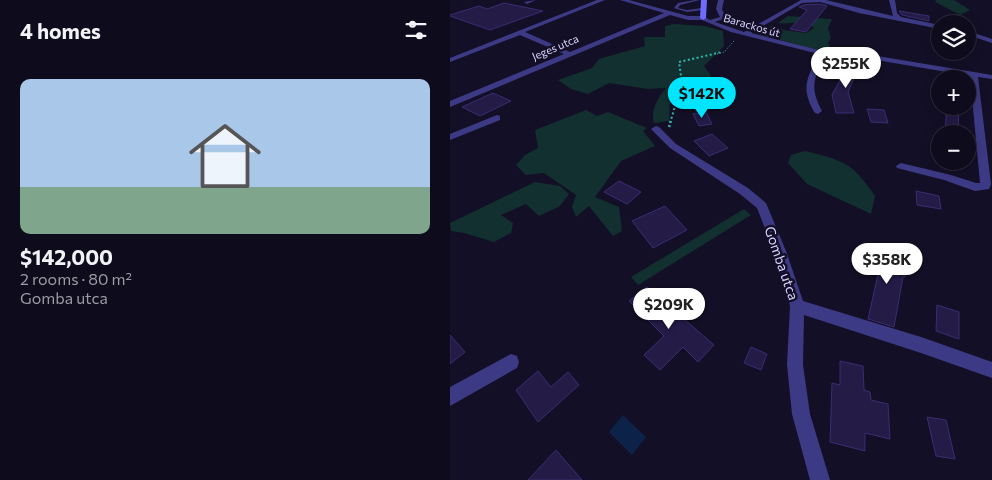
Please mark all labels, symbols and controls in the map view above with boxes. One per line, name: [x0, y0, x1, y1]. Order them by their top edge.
street label: Barackos út: [722, 11, 782, 39]
map controls: [931, 15, 976, 170]
button: layers: [931, 15, 976, 60]
icon: filters: [402, 16, 430, 44]
text: 4 homes: [20, 18, 101, 43]
street label: Jeges utca: [530, 31, 581, 64]
pin: $255K: [811, 46, 881, 89]
text: $255K: [822, 53, 870, 72]
button: +: [931, 70, 976, 115]
pin: $142K: [667, 76, 737, 119]
text: $142K: [679, 83, 725, 102]
icon: home: [180, 111, 270, 201]
button: −: [931, 125, 976, 170]
street label: Gomba utca: [761, 224, 803, 302]
pin: $358K: [852, 242, 922, 285]
text: $142,000: [20, 244, 113, 269]
text: $358K: [863, 249, 911, 268]
text: 2 rooms · 80 m²: [20, 269, 132, 288]
text: Gomba utca: [20, 288, 108, 307]
pin: $209K: [634, 288, 704, 330]
text: $209K: [644, 294, 694, 313]

